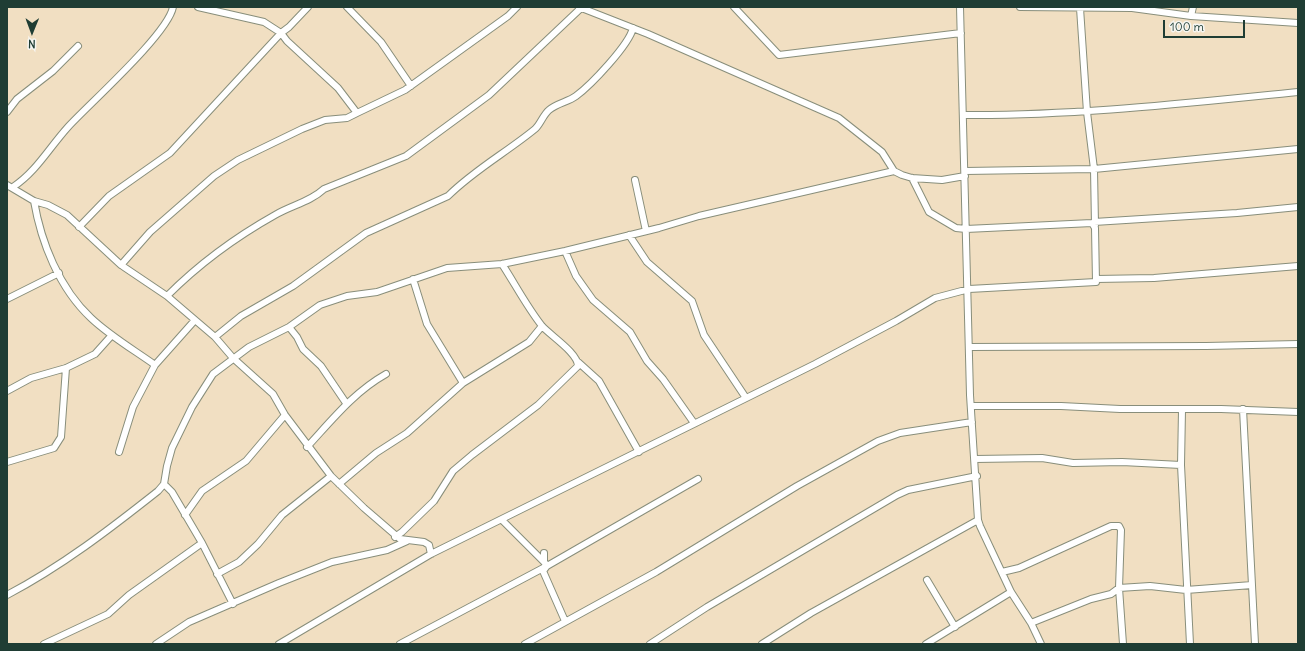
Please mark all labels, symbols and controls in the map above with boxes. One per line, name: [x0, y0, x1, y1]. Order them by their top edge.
north arrow: [12, 12, 52, 52]
scale bar: [1165, 12, 1247, 38]
text: 100 m: [1170, 19, 1204, 34]
text: N: [28, 37, 36, 51]

